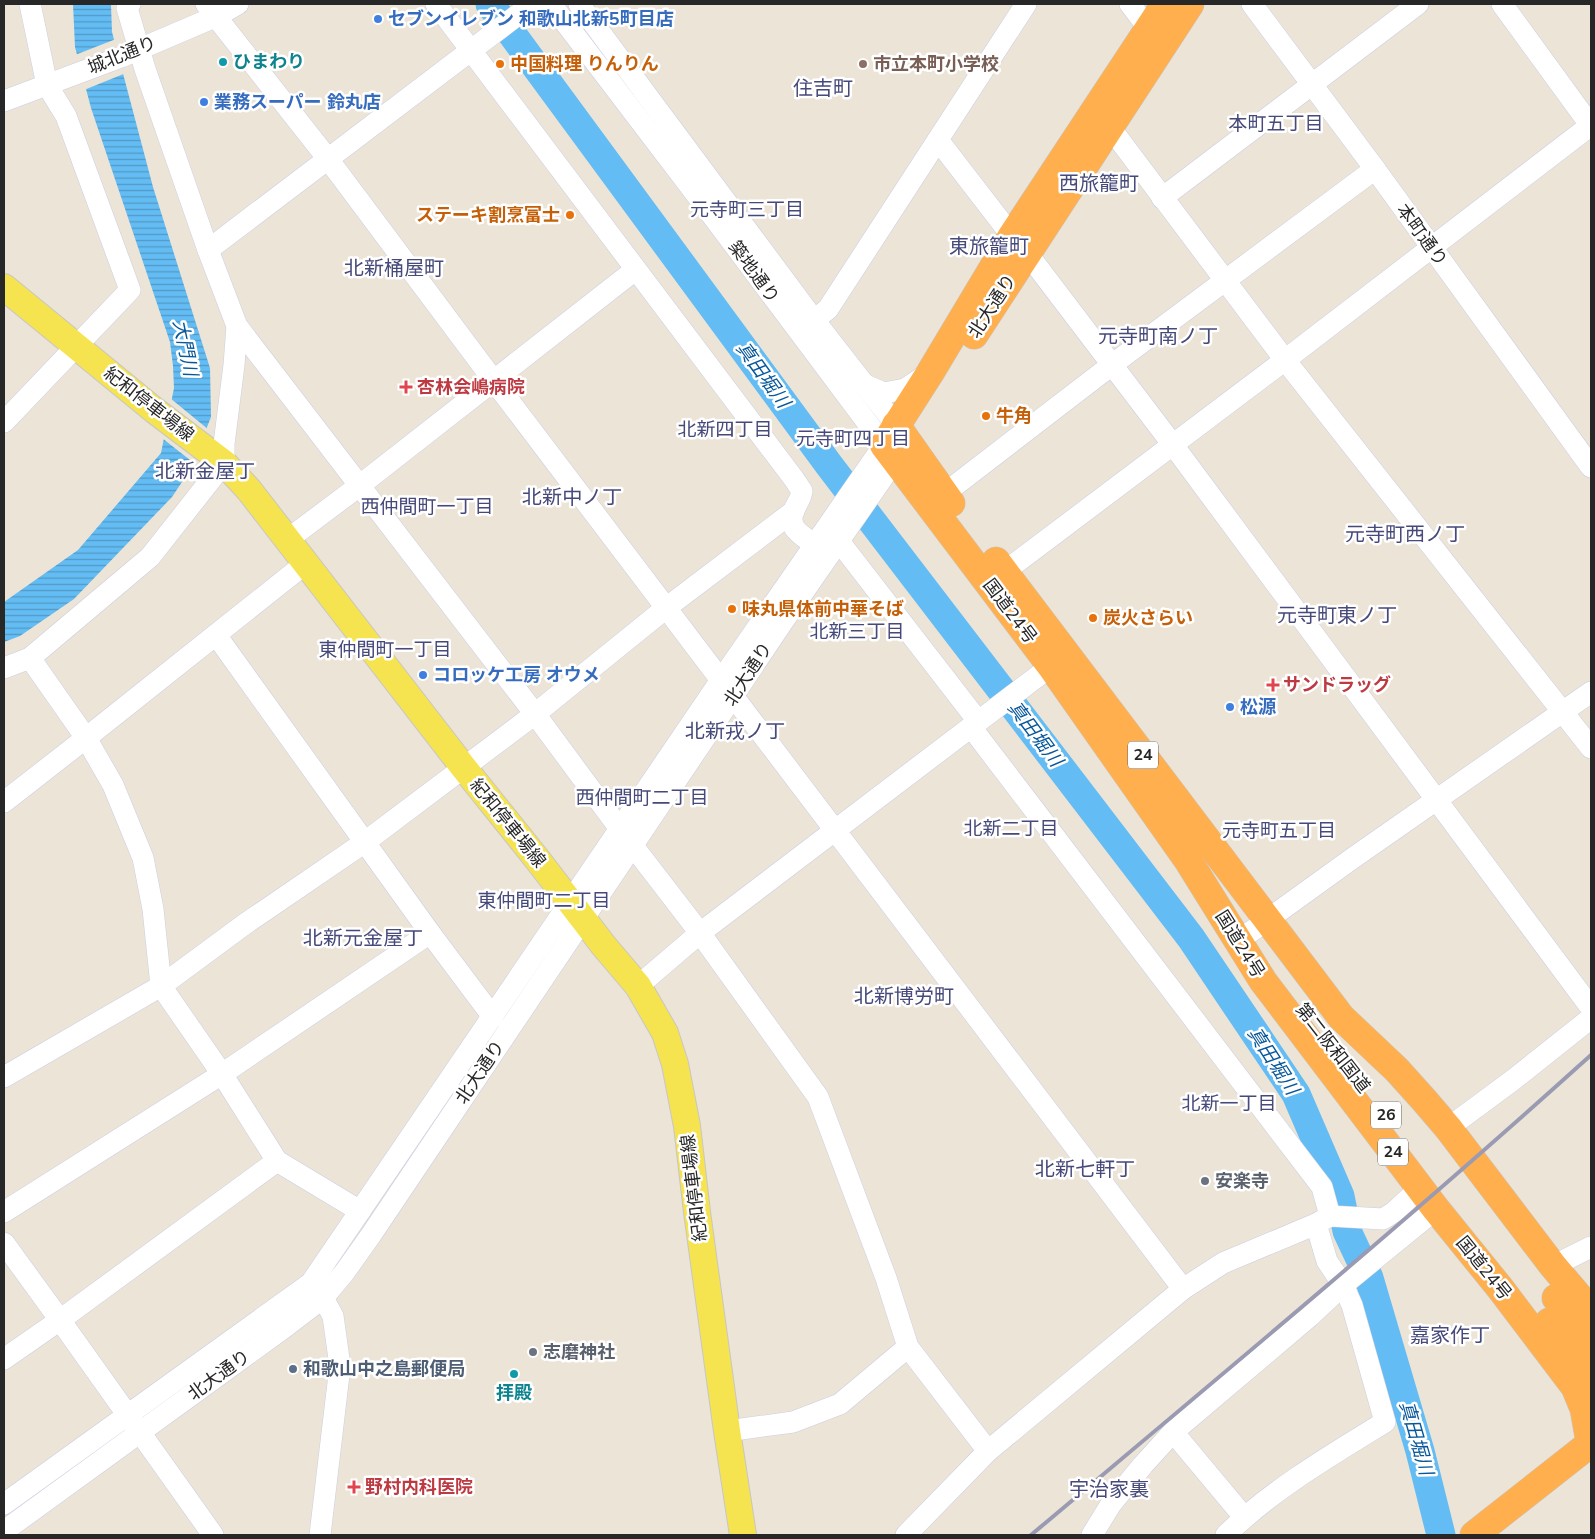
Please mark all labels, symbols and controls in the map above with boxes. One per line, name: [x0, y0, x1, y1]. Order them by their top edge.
place label: セブンイレブン 和歌山北新5町目店: [388, 7, 674, 31]
marker: セブンイレブン 和歌山北新5町目店: [372, 13, 384, 25]
street label: 城北通り: [84, 30, 160, 80]
place label: ひまわり: [233, 50, 305, 74]
place label: 中国料理 りんりん: [510, 52, 659, 76]
place label: 市立本町小学校: [873, 52, 999, 76]
marker: ひまわり: [217, 56, 229, 68]
marker: 中国料理 りんりん: [494, 58, 506, 70]
marker: 市立本町小学校: [857, 58, 869, 70]
district label: 住吉町: [793, 75, 853, 102]
place label: 業務スーパー 鈴丸店: [214, 90, 381, 114]
marker: 業務スーパー 鈴丸店: [198, 96, 210, 108]
district label: 本町五丁目: [1228, 111, 1324, 137]
district label: 西旅籠町: [1059, 170, 1139, 197]
district label: 元寺町三丁目: [690, 197, 804, 223]
street label: 本町通り: [1391, 199, 1453, 271]
place label: ステーキ割烹富士: [416, 203, 560, 227]
marker: ステーキ割烹富士: [564, 209, 576, 221]
district label: 東旅籠町: [949, 233, 1029, 260]
street label: 築地通り: [723, 236, 785, 308]
district label: 北新桶屋町: [344, 255, 444, 282]
street label: 北大通り: [962, 269, 1022, 343]
water label: 大門川: [166, 317, 204, 381]
district label: 元寺町南ノ丁: [1098, 323, 1218, 350]
water label: 真田堀川: [730, 337, 797, 415]
street label: 紀和停車場線: [99, 361, 199, 447]
place label: 杏林会嶋病院: [417, 375, 525, 399]
marker: 杏林会嶋病院: [399, 380, 413, 394]
place label: 牛角: [996, 404, 1032, 428]
marker: 牛角: [980, 410, 992, 422]
district label: 北新四丁目: [677, 417, 773, 443]
district label: 元寺町四丁目: [796, 426, 910, 452]
district label: 北新金屋丁: [155, 458, 255, 485]
district label: 北新中ノ丁: [522, 484, 622, 511]
district label: 西仲間町一丁目: [360, 494, 494, 520]
district label: 元寺町西ノ丁: [1345, 521, 1465, 548]
street label: 国道24号: [978, 574, 1042, 648]
place label: 味丸県体前中華そば: [742, 597, 904, 621]
district label: 元寺町東ノ丁: [1277, 602, 1397, 629]
marker: 味丸県体前中華そば: [726, 603, 738, 615]
place label: 炭火さらい: [1103, 606, 1193, 630]
marker: 炭火さらい: [1087, 612, 1099, 624]
district label: 北新三丁目: [809, 619, 905, 645]
district label: 東仲間町一丁目: [318, 637, 452, 663]
street label: 北大通り: [718, 637, 778, 711]
place label: コロッケ工房 オウメ: [433, 663, 600, 687]
marker: コロッケ工房 オウメ: [417, 669, 429, 681]
place label: サンドラッグ: [1283, 673, 1391, 697]
marker: サンドラッグ: [1267, 679, 1279, 691]
place label: 松源: [1240, 695, 1276, 719]
water label: 真田堀川: [1002, 696, 1069, 774]
marker: 松源: [1224, 701, 1236, 713]
district label: 北新戎ノ丁: [685, 718, 785, 745]
road number: 24: [1128, 742, 1158, 768]
street label: 紀和停車場線: [465, 773, 551, 873]
district label: 西仲間町二丁目: [575, 785, 709, 811]
district label: 北新二丁目: [963, 816, 1059, 842]
district label: 元寺町五丁目: [1222, 818, 1336, 844]
district label: 東仲間町二丁目: [477, 888, 611, 914]
street label: 国道24号: [1210, 906, 1270, 982]
district label: 北新元金屋丁: [303, 925, 423, 952]
district label: 北新博労町: [854, 983, 954, 1010]
street label: 第二阪和国道: [1290, 998, 1376, 1098]
water label: 真田堀川: [1241, 1022, 1306, 1102]
street label: 北大通り: [450, 1035, 510, 1109]
district label: 北新一丁目: [1181, 1091, 1277, 1117]
road number: 26: [1371, 1102, 1401, 1128]
street label: 紀和停車場線: [676, 1133, 712, 1243]
road number: 24: [1378, 1138, 1408, 1166]
district label: 北新七軒丁: [1035, 1156, 1135, 1183]
place label: 安楽寺: [1215, 1169, 1269, 1193]
marker: 安楽寺: [1199, 1175, 1211, 1187]
street label: 国道24号: [1451, 1231, 1517, 1305]
district label: 嘉家作丁: [1410, 1322, 1490, 1349]
place label: 志磨神社: [543, 1340, 615, 1364]
street label: 北大通り: [183, 1344, 255, 1406]
marker: 志磨神社: [527, 1346, 539, 1358]
place label: 和歌山中之島郵便局: [303, 1357, 465, 1381]
marker: 和歌山中之島郵便局: [287, 1363, 299, 1375]
marker: 拝殿: [508, 1368, 520, 1380]
place label: 拝殿: [496, 1381, 532, 1405]
water label: 真田堀川: [1393, 1398, 1440, 1480]
place label: 野村内科医院: [365, 1475, 473, 1499]
district label: 宇治家裏: [1069, 1476, 1149, 1503]
marker: 野村内科医院: [347, 1480, 361, 1494]

